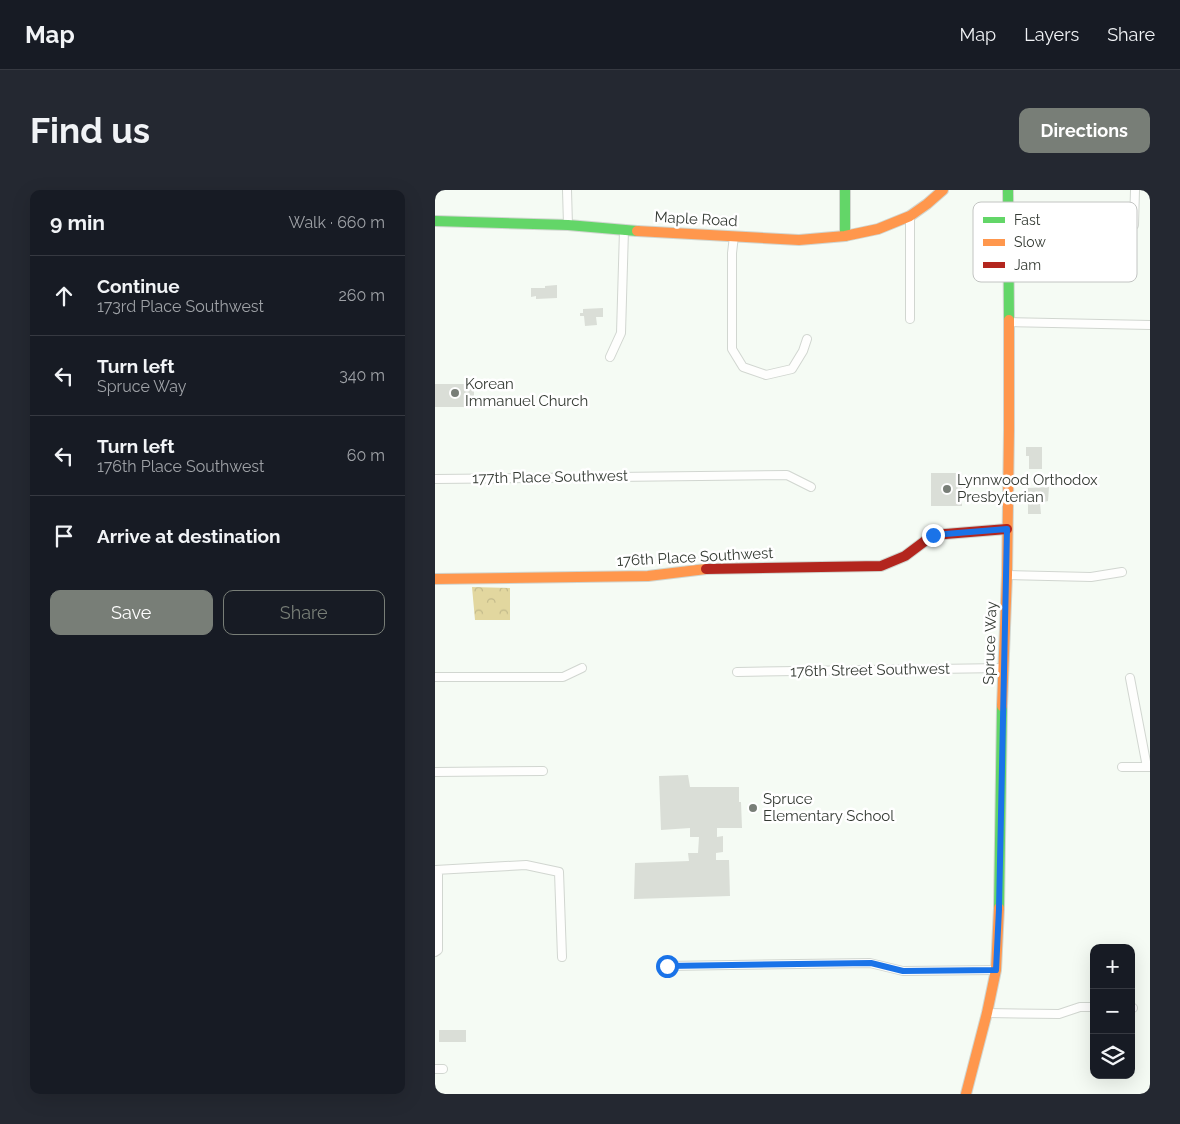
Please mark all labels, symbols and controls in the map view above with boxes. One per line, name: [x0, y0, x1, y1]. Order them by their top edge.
text: Map: [25, 20, 75, 49]
text: Map: [960, 24, 996, 45]
text: Layers: [1024, 24, 1079, 45]
text: Share: [1107, 24, 1155, 45]
button: Directions: [1019, 108, 1150, 153]
text: Find us: [30, 110, 150, 151]
legend: [973, 202, 1137, 282]
street label: Maple Road: [654, 208, 738, 230]
text: 9 min: [50, 210, 105, 235]
text: Fast: [1014, 212, 1041, 228]
text: Walk · 660 m: [289, 213, 385, 232]
text: Slow: [1014, 234, 1046, 250]
text: Jam: [1014, 257, 1041, 273]
text: Continue: [97, 275, 180, 297]
icon: ahead: [50, 282, 78, 310]
text: 260 m: [338, 286, 385, 305]
text: 173rd Place Southwest: [97, 297, 264, 316]
text: Turn left: [97, 355, 174, 377]
icon: left: [50, 362, 78, 390]
text: 340 m: [339, 366, 385, 385]
place label: Korean Immanuel Church: [465, 375, 588, 410]
text: Spruce Way: [97, 377, 186, 396]
marker: Korean Immanuel Church: [449, 387, 461, 399]
text: Turn left: [97, 435, 174, 457]
icon: left: [50, 442, 78, 470]
text: 60 m: [347, 446, 385, 465]
text: 176th Place Southwest: [97, 457, 264, 476]
street label: 177th Place Southwest: [472, 467, 628, 487]
place label: Lynnwood Orthodox Presbyterian: [957, 471, 1098, 506]
marker: Lynnwood Orthodox Presbyterian: [941, 483, 953, 495]
icon: arrive: [50, 522, 78, 550]
route end: [922, 524, 945, 547]
text: Arrive at destination: [97, 525, 281, 547]
street label: 176th Place Southwest: [616, 544, 774, 570]
button: Save: [50, 590, 213, 635]
button: Share: [223, 590, 385, 635]
street label: Spruce Way: [980, 601, 1000, 685]
street label: 176th Street Southwest: [790, 660, 950, 680]
place label: Spruce Elementary School: [763, 790, 895, 825]
marker: Spruce Elementary School: [747, 802, 759, 814]
map controls: [1090, 944, 1135, 1079]
button: +: [1090, 944, 1135, 989]
route start: [656, 955, 679, 978]
button: −: [1090, 989, 1135, 1034]
button: layers: [1090, 1034, 1135, 1079]

